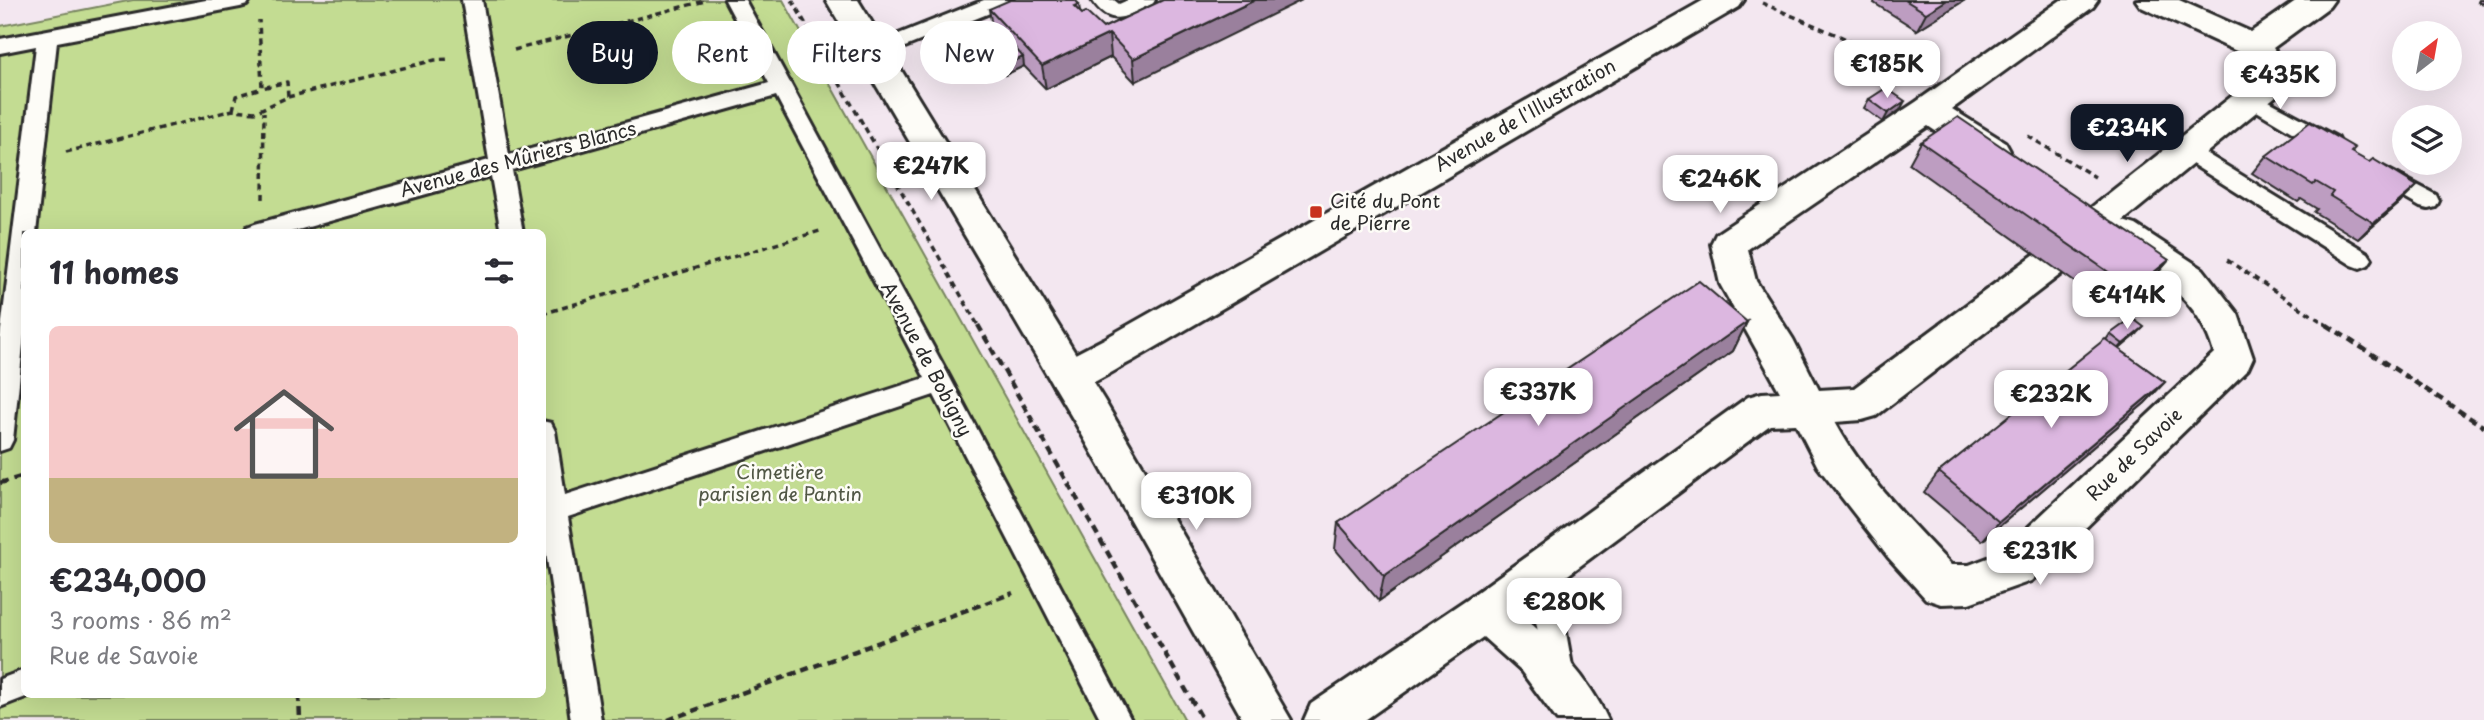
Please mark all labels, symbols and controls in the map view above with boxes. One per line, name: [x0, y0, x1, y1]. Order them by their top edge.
chip: Buy: [567, 21, 658, 84]
chip: Rent: [672, 21, 773, 84]
chip: Filters: [787, 21, 906, 84]
chip: New: [920, 21, 1018, 84]
north arrow: [2392, 21, 2462, 91]
map controls: [2392, 21, 2462, 175]
pin: €185K: [1838, 41, 1936, 100]
text: €185K: [1850, 45, 1924, 80]
street label: Avenue de l'Illustration: [1429, 51, 1620, 178]
pin: €435K: [2231, 52, 2329, 111]
text: €435K: [2240, 56, 2320, 91]
pin: €234K: [2078, 104, 2176, 164]
button: layers: [2392, 105, 2462, 175]
text: €234K: [2087, 109, 2167, 144]
street label: Avenue des Mûriers Blancs: [397, 113, 639, 203]
pin: €247K: [882, 142, 980, 202]
text: €247K: [893, 147, 969, 182]
pin: €246K: [1671, 156, 1769, 215]
text: €246K: [1679, 160, 1761, 195]
place label: Cité du Pont de Pierre: [1330, 186, 1440, 236]
marker: Cité du Pont de Pierre: [1308, 204, 1324, 220]
text: 11 homes: [49, 249, 179, 294]
icon: filters: [480, 252, 518, 290]
pin: €414K: [2078, 272, 2176, 331]
street label: Avenue de Bobigny: [875, 276, 980, 441]
text: €414K: [2088, 276, 2166, 311]
pin: €337K: [1489, 368, 1587, 428]
pin: €232K: [2002, 370, 2100, 430]
icon: home: [221, 371, 347, 497]
text: €337K: [1500, 373, 1576, 408]
text: €232K: [2010, 375, 2092, 410]
street label: Rue de Savoie: [2079, 400, 2187, 506]
park label: Cimetière parisien de Pantin: [698, 457, 862, 507]
pin: €310K: [1147, 472, 1245, 532]
text: €310K: [1157, 477, 1235, 512]
pin: €231K: [1991, 528, 2089, 587]
text: €231K: [2003, 532, 2077, 567]
text: €234,000: [49, 557, 206, 602]
pin: €280K: [1515, 578, 1613, 638]
text: €280K: [1523, 583, 1605, 618]
text: 3 rooms · 86 m²: [49, 602, 232, 637]
text: Rue de Savoie: [49, 637, 199, 672]

